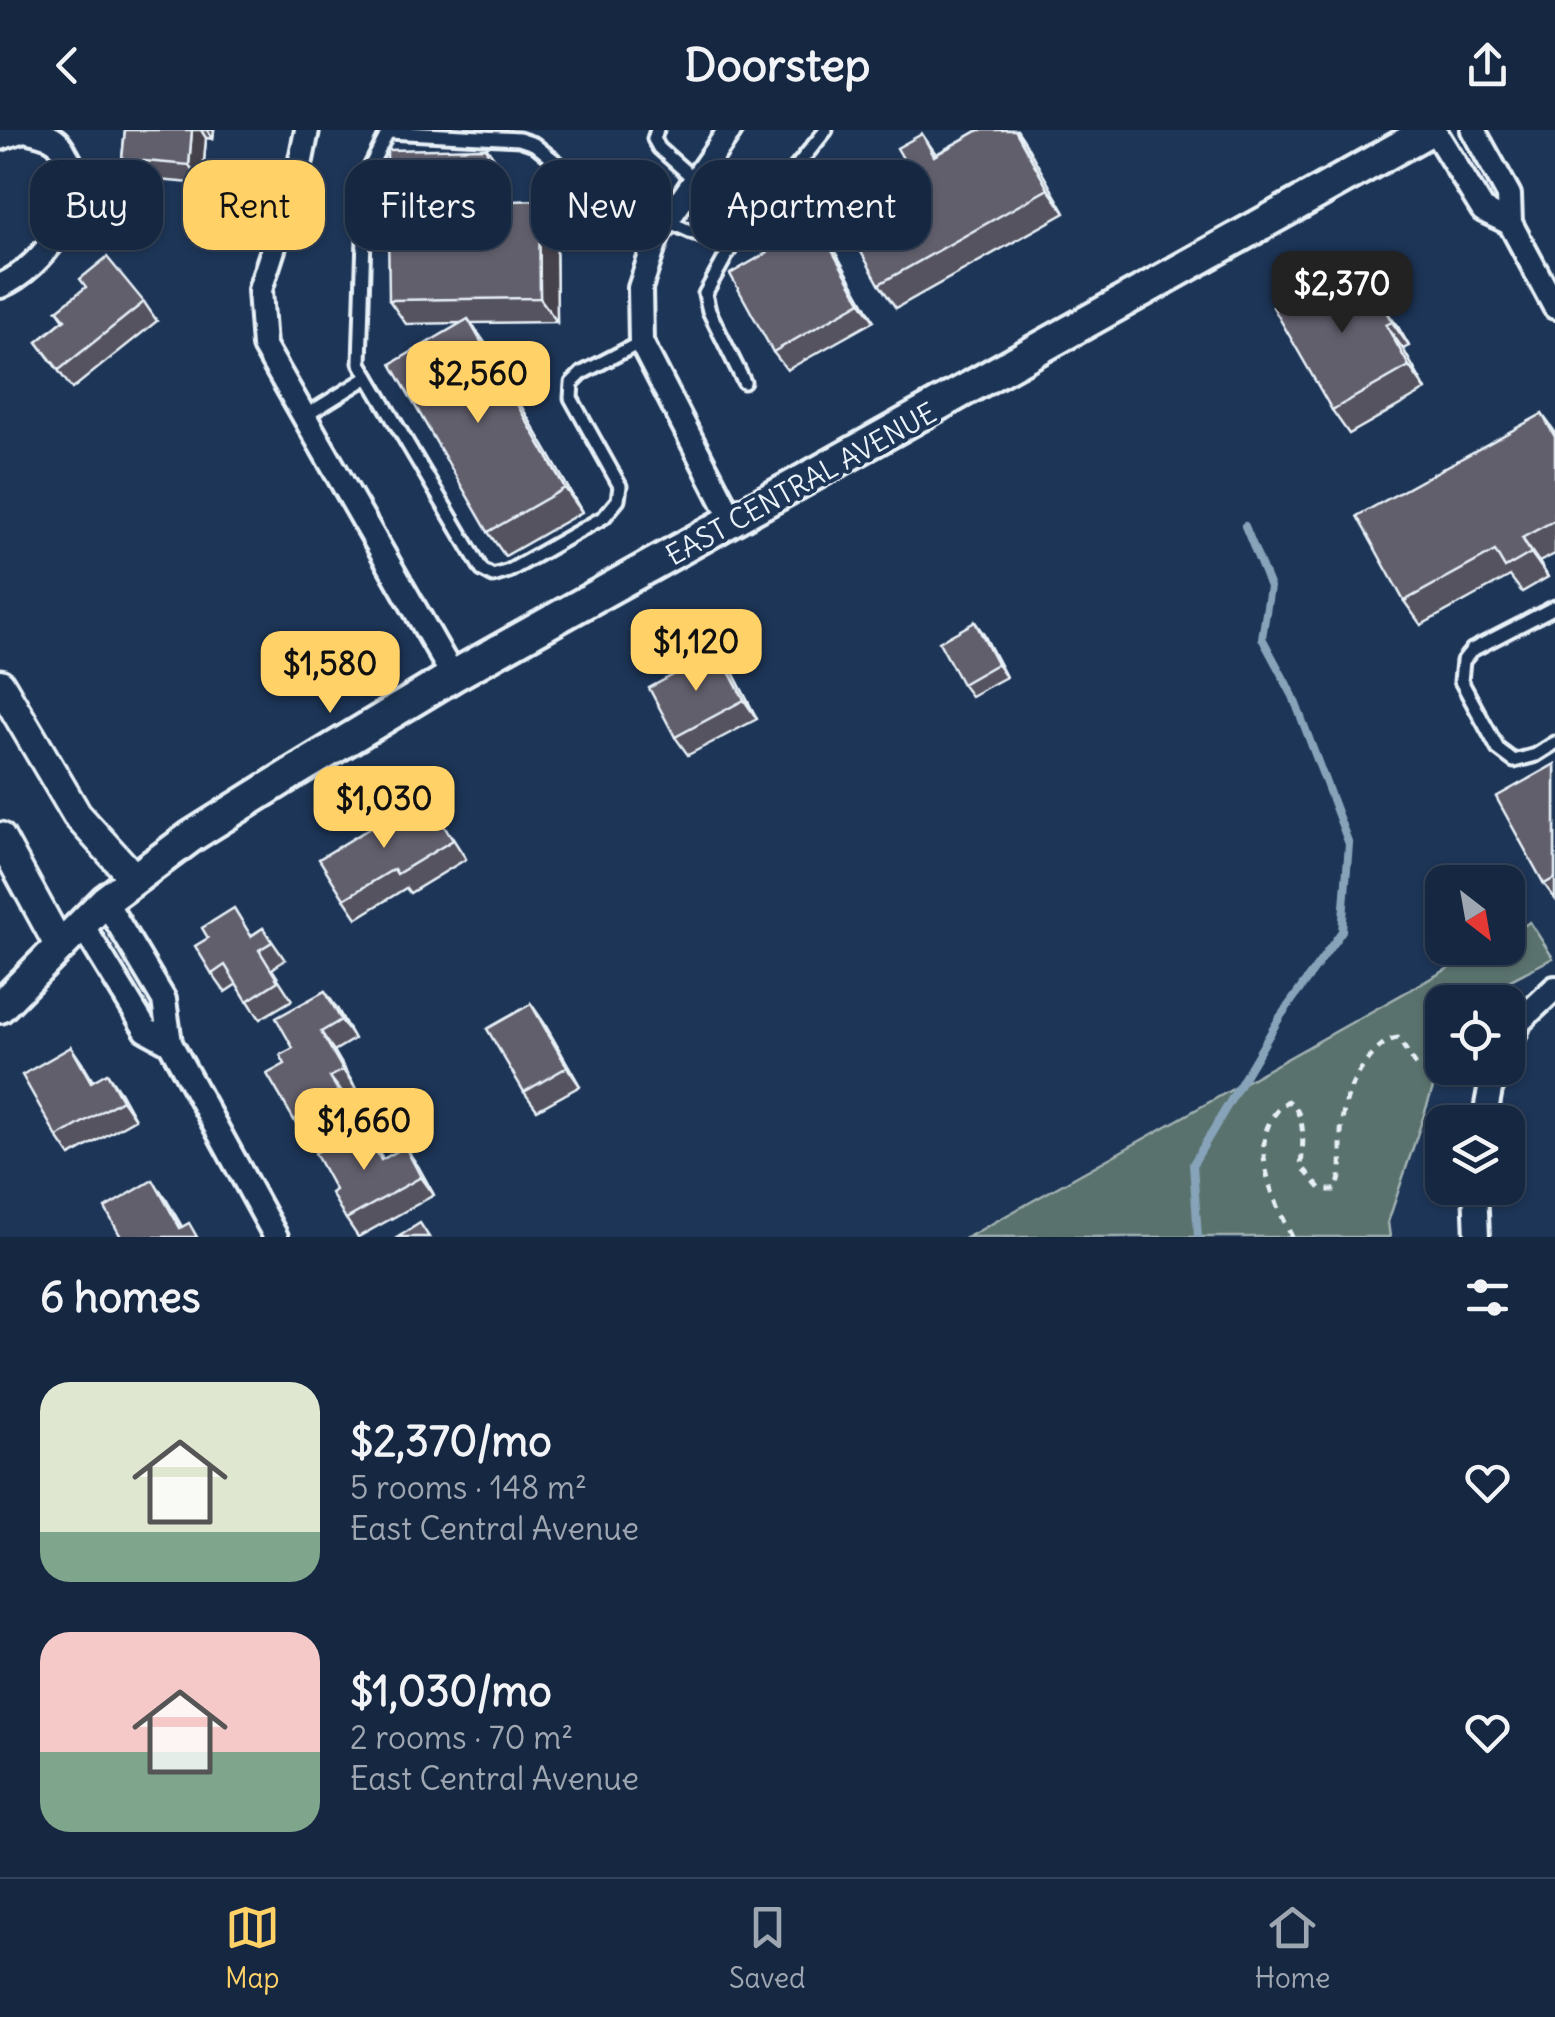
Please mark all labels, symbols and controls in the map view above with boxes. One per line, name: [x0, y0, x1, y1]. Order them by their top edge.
text: Doorstep: [685, 37, 870, 93]
icon: back: [40, 38, 95, 93]
icon: share: [1460, 38, 1515, 93]
chip: Buy: [30, 160, 163, 250]
chip: Rent: [183, 160, 325, 250]
chip: Filters: [345, 160, 511, 250]
chip: New: [531, 160, 671, 250]
chip: Apartment: [691, 160, 931, 250]
pin: $2,370: [1261, 251, 1423, 336]
text: $2,370: [1294, 263, 1390, 304]
pin: $2,560: [397, 341, 559, 426]
text: $2,560: [428, 353, 528, 394]
street label: EAST CENTRAL AVENUE: [659, 395, 943, 573]
pin: $1,120: [615, 609, 777, 694]
text: $1,120: [653, 621, 739, 662]
pin: $1,580: [249, 631, 411, 716]
text: $1,580: [283, 643, 377, 684]
pin: $1,030: [303, 766, 465, 851]
text: $1,030: [336, 778, 432, 819]
north arrow: [1425, 865, 1525, 965]
map controls: [1425, 865, 1525, 1205]
button: locate: [1425, 985, 1525, 1085]
pin: $1,660: [283, 1088, 445, 1173]
text: $1,660: [317, 1100, 411, 1141]
button: layers: [1425, 1105, 1525, 1205]
icon: filters: [1460, 1270, 1515, 1325]
text: 6 homes: [40, 1271, 201, 1323]
text: $2,370/mo: [350, 1415, 552, 1467]
icon: home: [120, 1422, 240, 1542]
icon: heart: [1460, 1455, 1515, 1510]
text: 5 rooms · 148 m²: [350, 1467, 587, 1508]
text: East Central Avenue: [350, 1508, 639, 1549]
text: $1,030/mo: [350, 1665, 552, 1717]
icon: home: [120, 1672, 240, 1792]
icon: heart: [1460, 1705, 1515, 1760]
text: 2 rooms · 70 m²: [350, 1717, 573, 1758]
text: East Central Avenue: [350, 1758, 639, 1799]
tab: Map: [225, 1900, 280, 1996]
tab: Saved: [729, 1900, 806, 1996]
tab: Home: [1255, 1900, 1330, 1996]

